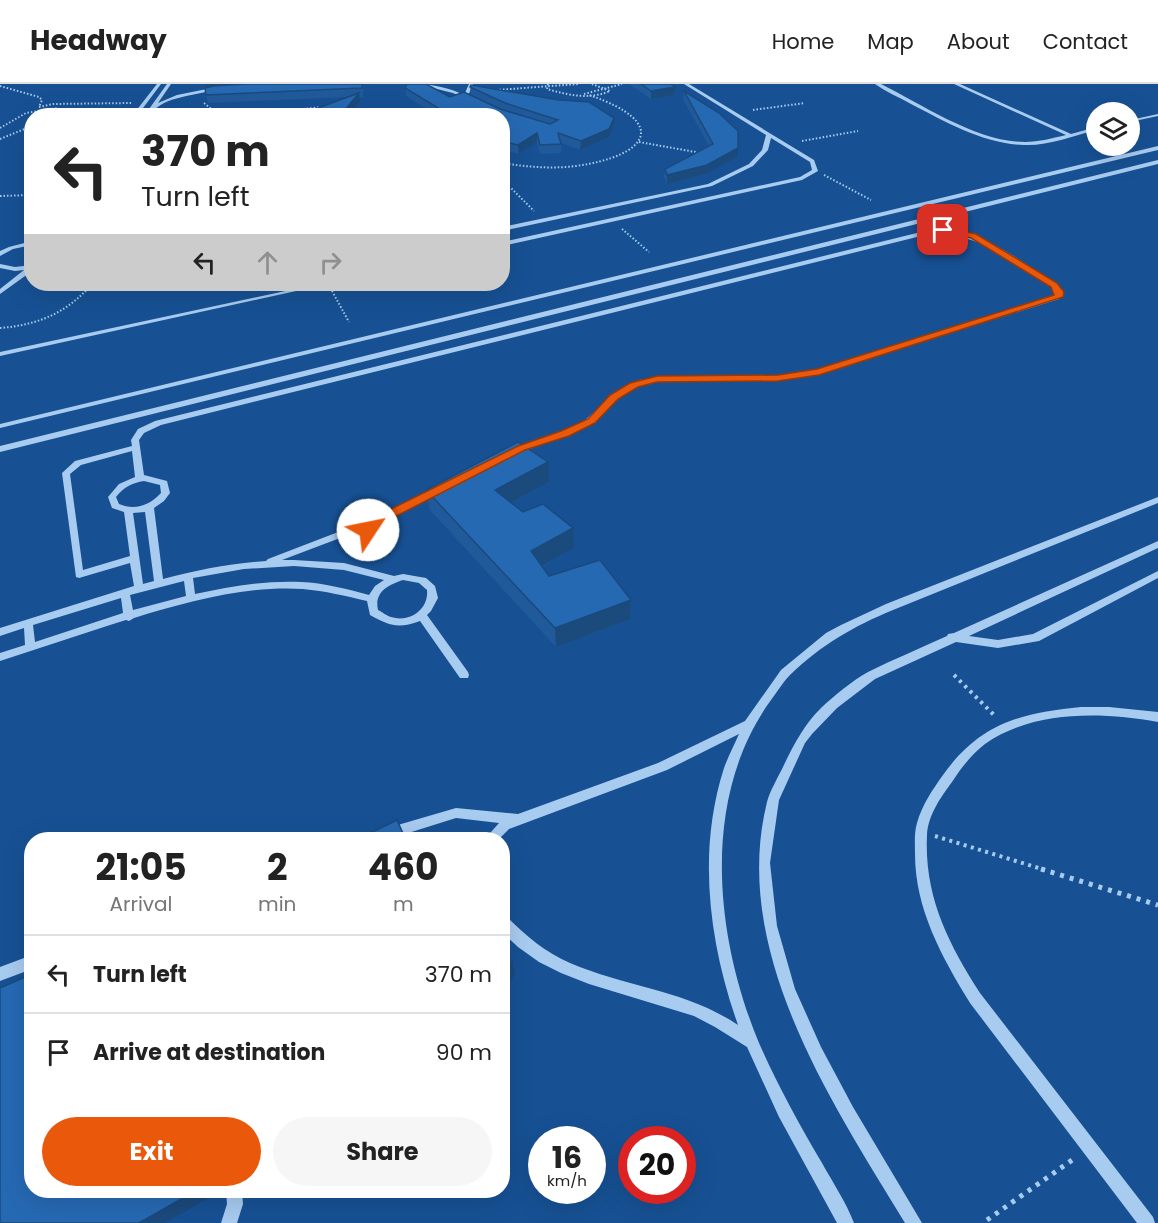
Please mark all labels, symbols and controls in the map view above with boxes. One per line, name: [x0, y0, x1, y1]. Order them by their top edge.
text: Headway: [30, 21, 167, 60]
text: Home: [772, 27, 834, 56]
text: Map: [867, 27, 914, 56]
text: About: [947, 27, 1010, 56]
text: Contact: [1043, 27, 1128, 56]
map controls: [1086, 102, 1140, 156]
button: layers: [1086, 102, 1140, 156]
text: 370 m: [141, 122, 270, 181]
icon: left: [42, 132, 120, 210]
text: Turn left: [141, 178, 250, 215]
pin: [917, 204, 968, 255]
icon: arrive: [926, 213, 959, 246]
icon: left: [188, 246, 221, 279]
icon: ahead: [251, 246, 284, 279]
icon: right: [314, 246, 347, 279]
position arrow: [336, 498, 400, 562]
text: 21:05: [95, 842, 187, 893]
text: 2: [267, 842, 287, 893]
text: 460: [368, 842, 439, 893]
text: Arrival: [110, 890, 173, 918]
text: min: [258, 890, 296, 918]
text: m: [393, 890, 413, 918]
icon: left: [42, 958, 75, 991]
text: Turn left: [93, 959, 187, 990]
text: 370 m: [425, 959, 492, 990]
icon: arrive: [42, 1036, 75, 1069]
text: Arrive at destination: [93, 1037, 325, 1068]
text: 90 m: [436, 1037, 492, 1068]
button: Exit: [42, 1117, 261, 1186]
button: Share: [273, 1117, 492, 1186]
speed limit sign: 20: [618, 1126, 696, 1204]
text: 16: [552, 1136, 582, 1179]
text: km/h: [547, 1170, 587, 1191]

